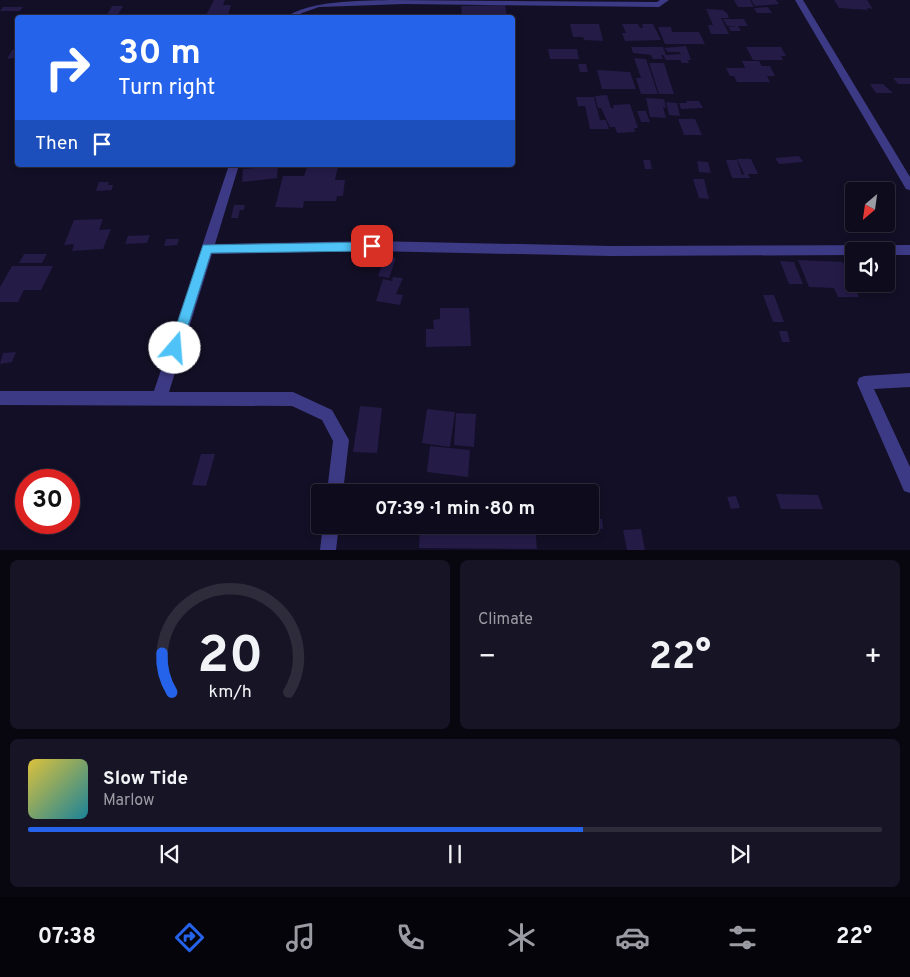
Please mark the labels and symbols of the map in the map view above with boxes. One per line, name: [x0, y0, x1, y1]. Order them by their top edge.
north arrow: [845, 182, 895, 232]
pin: [351, 225, 393, 267]
position arrow: [148, 321, 200, 373]
speed limit sign: 30: [15, 469, 80, 534]

